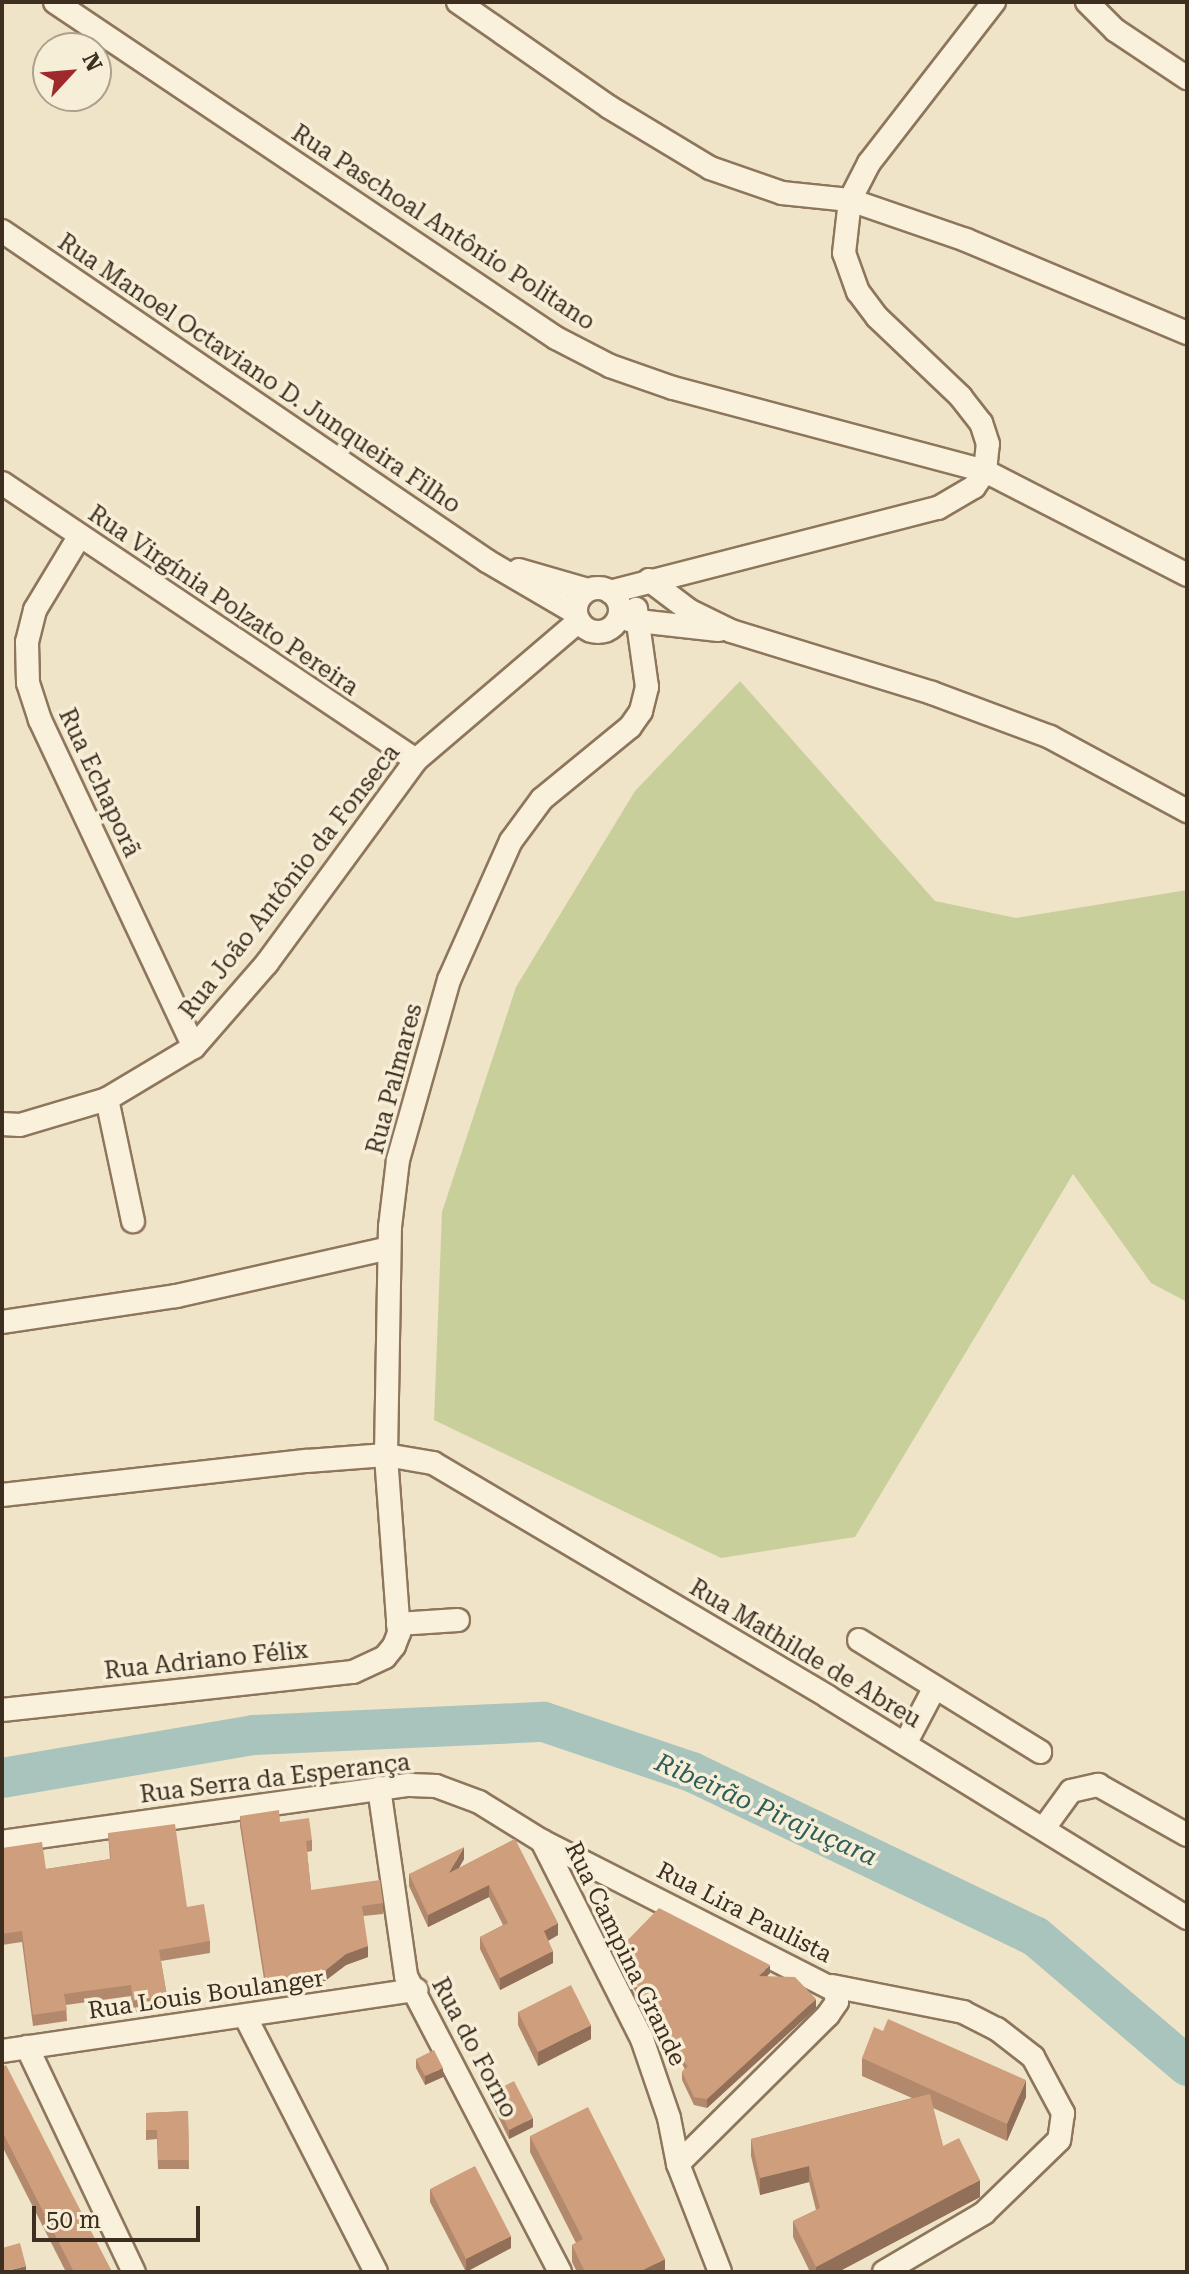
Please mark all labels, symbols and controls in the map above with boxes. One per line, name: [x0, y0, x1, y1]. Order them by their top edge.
north arrow: [32, 32, 112, 112]
text: N: [77, 49, 107, 75]
street label: Rua Paschoal Antônio Politano: [286, 119, 600, 337]
street label: Rua Manoel Octaviano D. Junqueira Filho: [52, 228, 466, 520]
street label: Rua Virgínia Polzato Pereira: [83, 500, 363, 702]
street label: Rua Echaporã: [52, 704, 146, 862]
street label: Rua João Antônio da Fonseca: [174, 739, 406, 1025]
street label: Rua Palmares: [361, 1001, 429, 1157]
street label: Rua Mathilde de Abreu: [684, 1573, 926, 1735]
street label: Rua Adriano Félix: [103, 1636, 309, 1686]
water label: Ribeirão Pirajuçara: [650, 1747, 882, 1873]
street label: Rua Serra da Esperança: [138, 1748, 412, 1810]
street label: Rua Campina Grande: [558, 1837, 692, 2071]
street label: Rua Lira Paulista: [652, 1856, 836, 1970]
street label: Rua Louis Boulanger: [86, 1964, 326, 2026]
street label: Rua do Forno: [425, 1973, 523, 2123]
scale bar: [36, 2190, 204, 2240]
text: 50 m: [46, 2206, 101, 2234]

